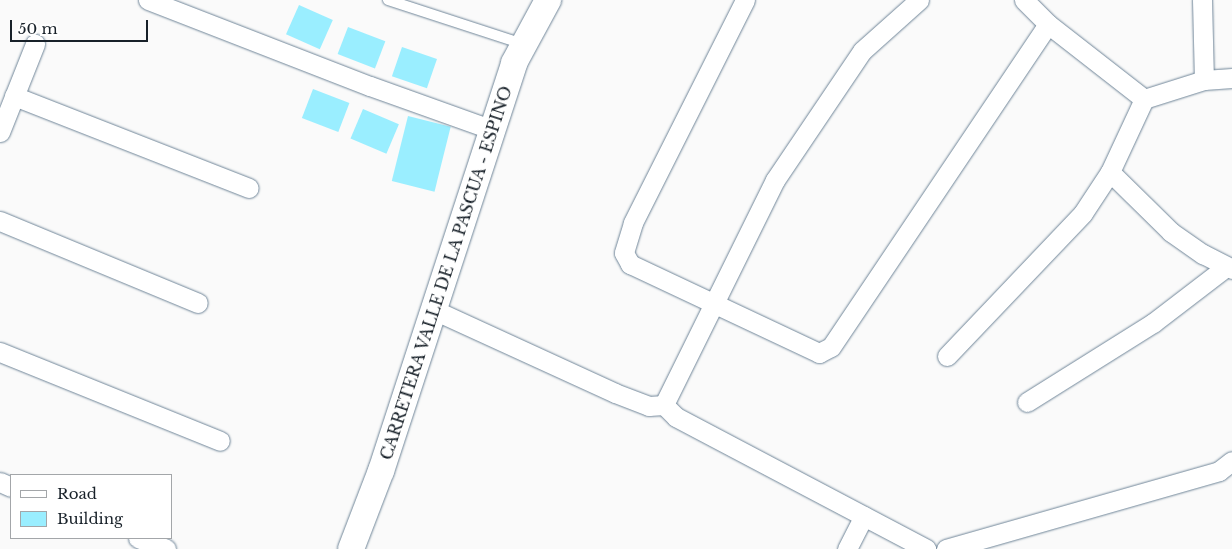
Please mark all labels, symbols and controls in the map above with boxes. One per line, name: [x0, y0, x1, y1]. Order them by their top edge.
scale bar: [12, 10, 150, 42]
text: 50 m: [18, 19, 58, 38]
street label: CARRETERA VALLE DE LA PASCUA - ESPINO: [376, 82, 516, 464]
legend: [10, 474, 172, 539]
text: Road: [57, 484, 97, 503]
text: Building: [57, 509, 123, 528]

